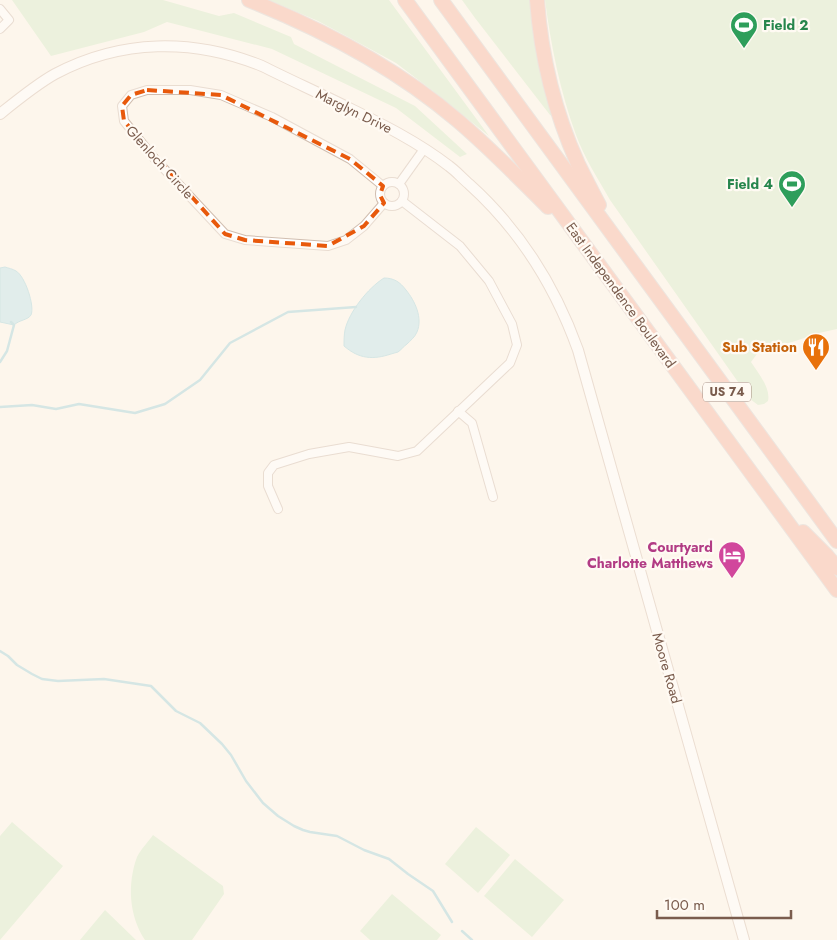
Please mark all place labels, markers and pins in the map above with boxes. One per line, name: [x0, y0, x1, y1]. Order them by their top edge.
sports icon: Field 2: [729, 10, 759, 49]
place label: Field 2: [763, 15, 808, 35]
sports icon: Field 4: [777, 169, 807, 208]
place label: Field 4: [727, 174, 773, 194]
restaurant icon: Sub Station: [801, 332, 831, 371]
place label: Sub Station: [722, 337, 797, 357]
place label: Courtyard Charlotte Matthews: [587, 537, 714, 573]
hotel icon: Courtyard Charlotte Matthews: [717, 540, 747, 579]

